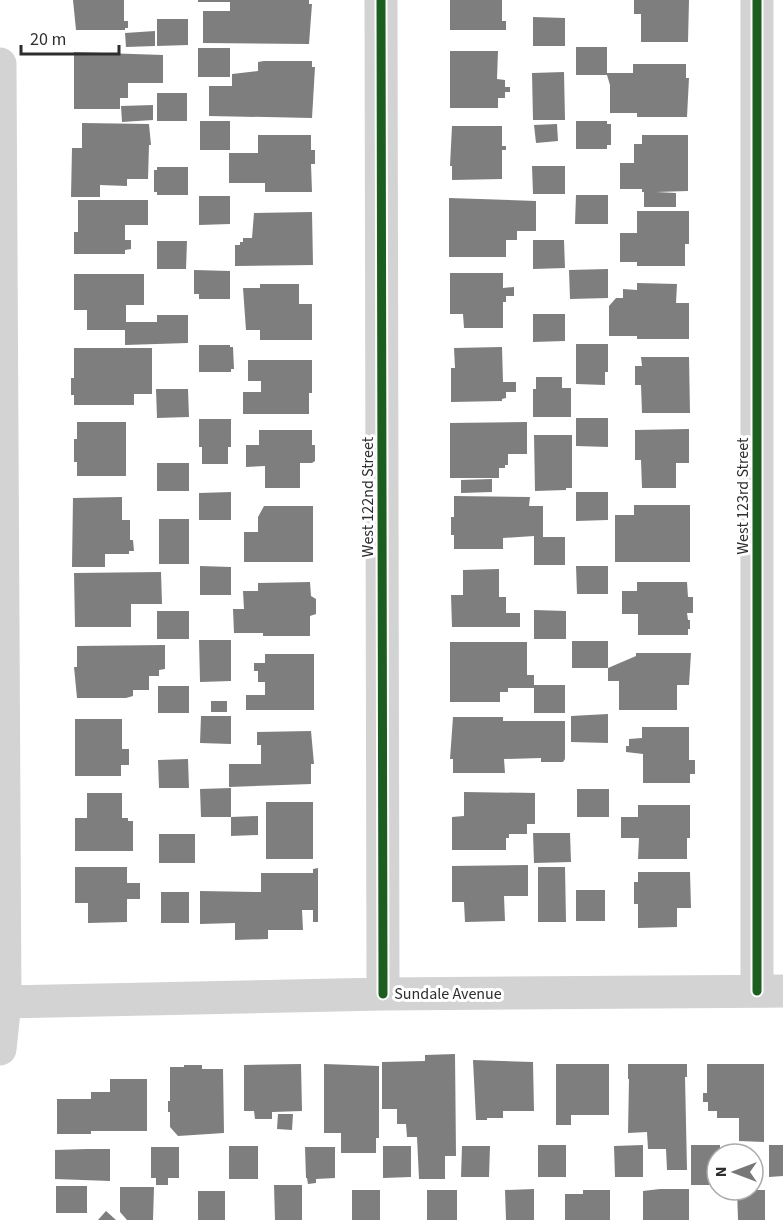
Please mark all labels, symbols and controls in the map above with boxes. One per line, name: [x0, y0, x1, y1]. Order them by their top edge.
scale bar: [21, 18, 118, 56]
text: 20 m: [30, 27, 66, 52]
street label: West 122nd Street: [357, 436, 379, 557]
street label: West 123rd Street: [732, 437, 754, 554]
street label: Sundale Avenue: [394, 983, 502, 1005]
north arrow: [705, 1142, 765, 1202]
text: N: [710, 1167, 732, 1177]

